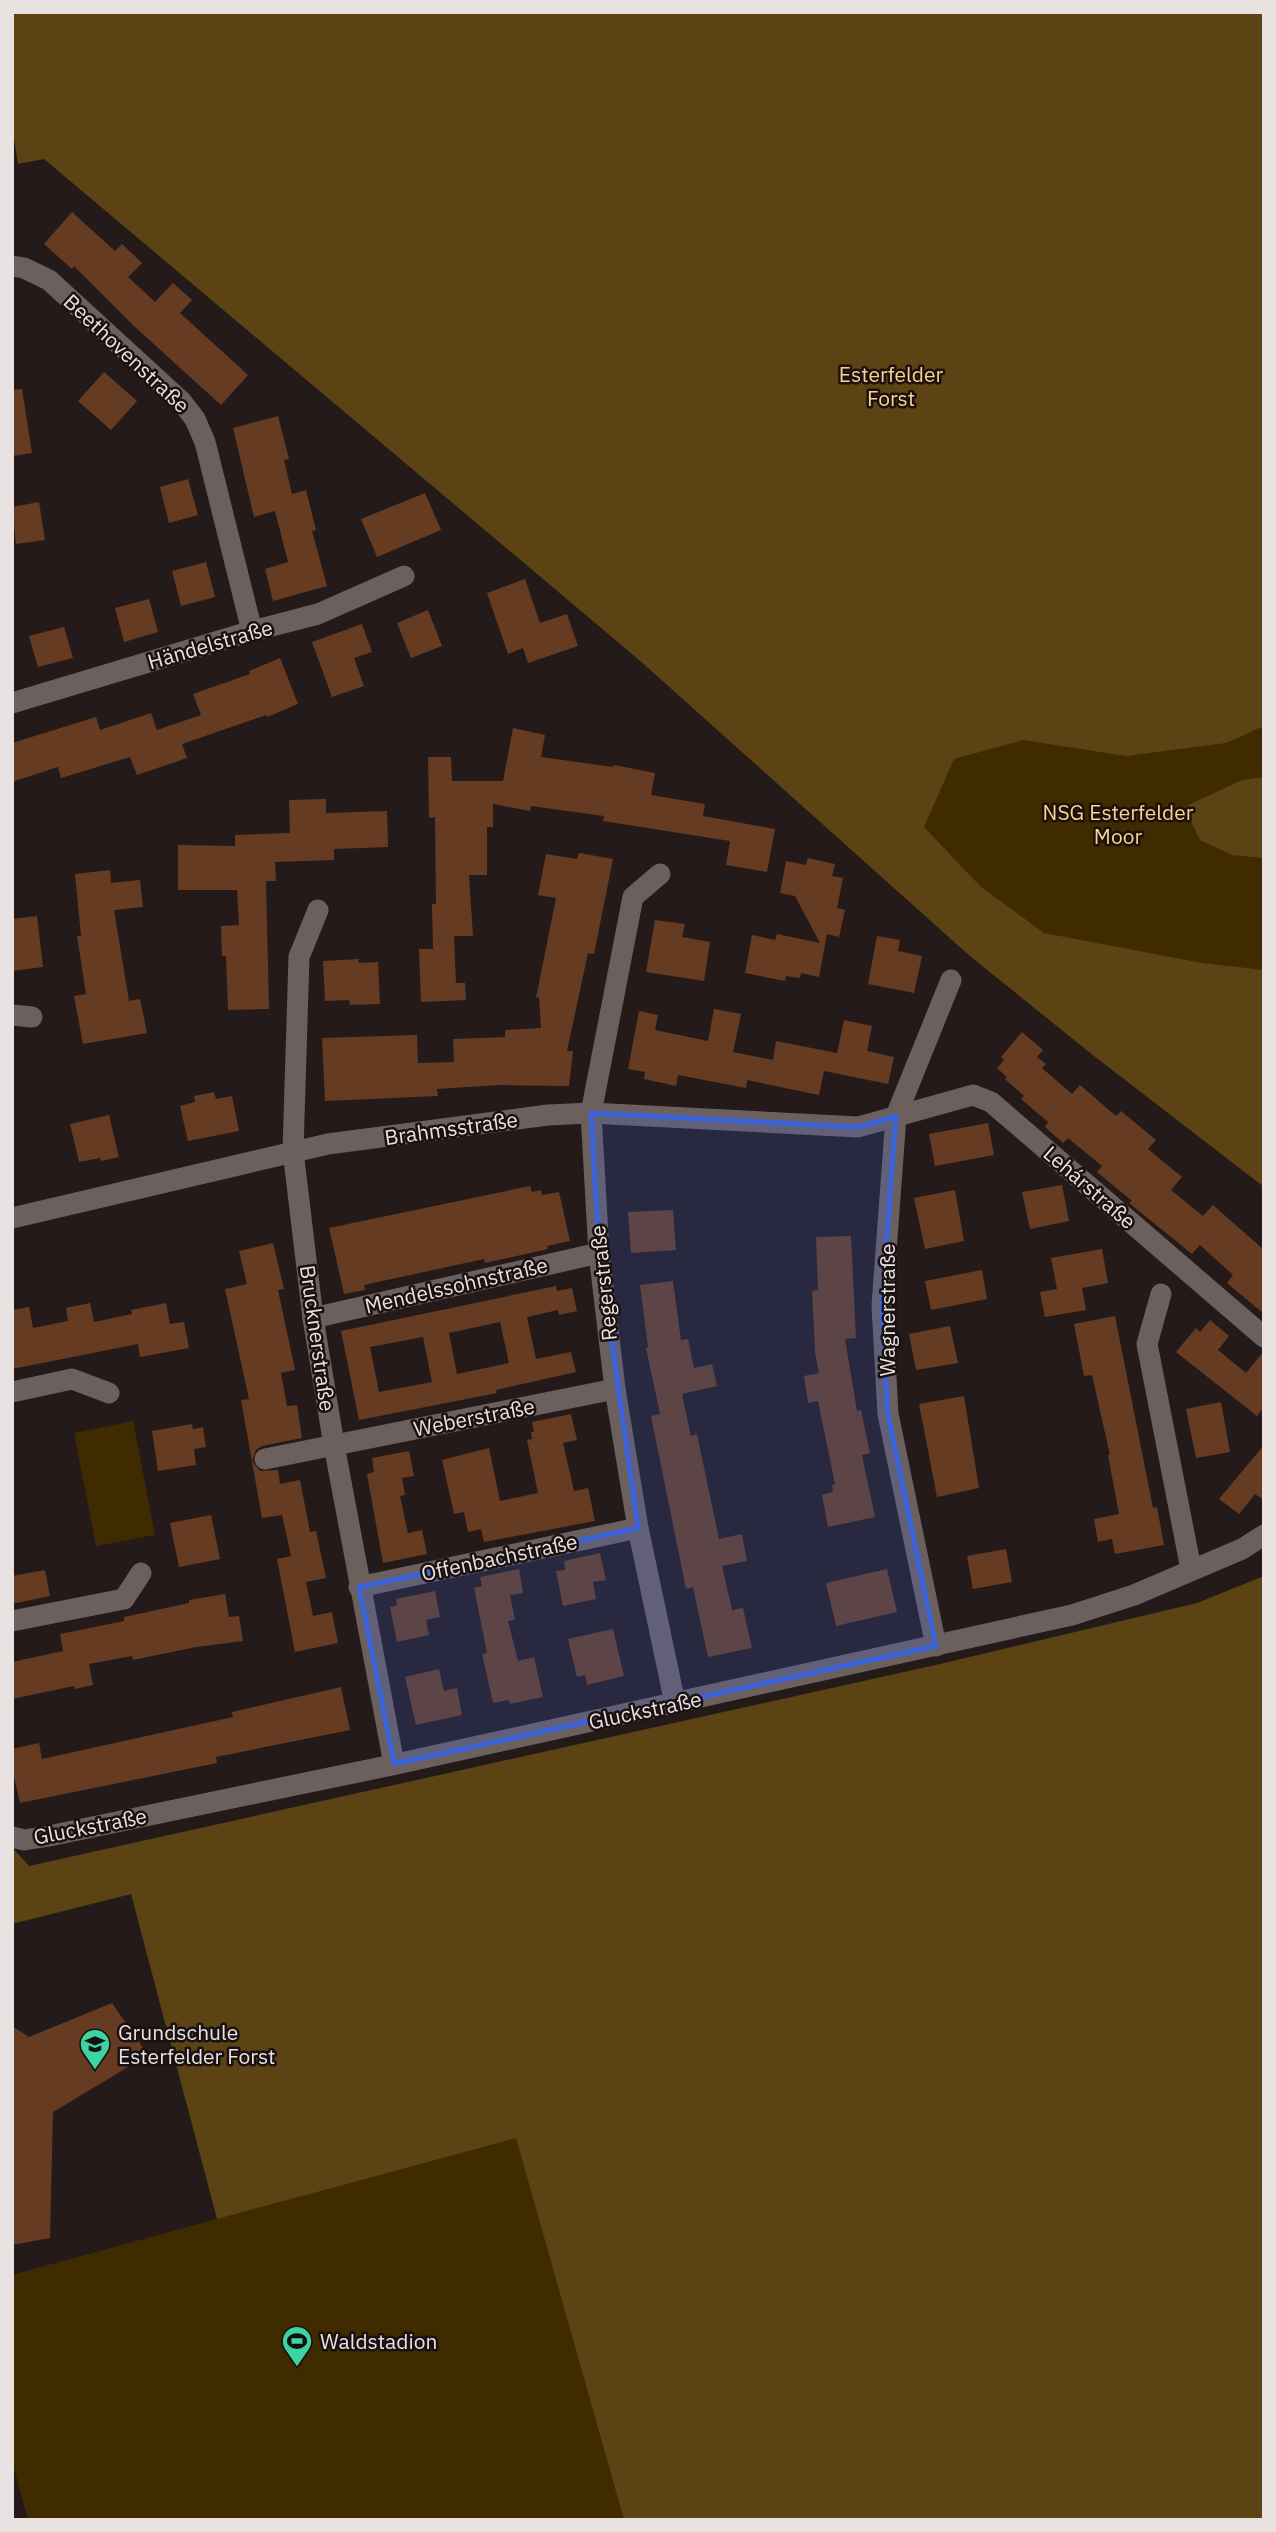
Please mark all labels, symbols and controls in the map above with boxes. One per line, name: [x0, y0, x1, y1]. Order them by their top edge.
street label: Beethovenstraße: [58, 287, 196, 419]
park label: Esterfelder Forst: [839, 360, 943, 412]
street label: Händelstraße: [144, 613, 276, 675]
park label: NSG Esterfelder Moor: [1043, 798, 1194, 850]
street label: Brahmsstraße: [383, 1105, 519, 1151]
street label: Lehárstraße: [1038, 1139, 1142, 1235]
street label: Regerstraße: [583, 1224, 623, 1342]
street label: Wagnerstraße: [873, 1243, 901, 1377]
street label: Mendelssohnstraße: [362, 1250, 550, 1320]
street label: Brucknerstraße: [294, 1263, 342, 1413]
street label: Weberstraße: [411, 1392, 537, 1442]
street label: Offenbachstraße: [418, 1527, 580, 1587]
street label: Gluckstraße: [586, 1684, 704, 1736]
street label: Gluckstraße: [31, 1801, 149, 1851]
place label: Grundschule Esterfelder Forst: [118, 2018, 275, 2070]
school or university icon: Grundschule Esterfelder Forst: [78, 2027, 112, 2071]
sports icon: Waldstadion: [280, 2324, 314, 2368]
place label: Waldstadion: [320, 2327, 437, 2355]

